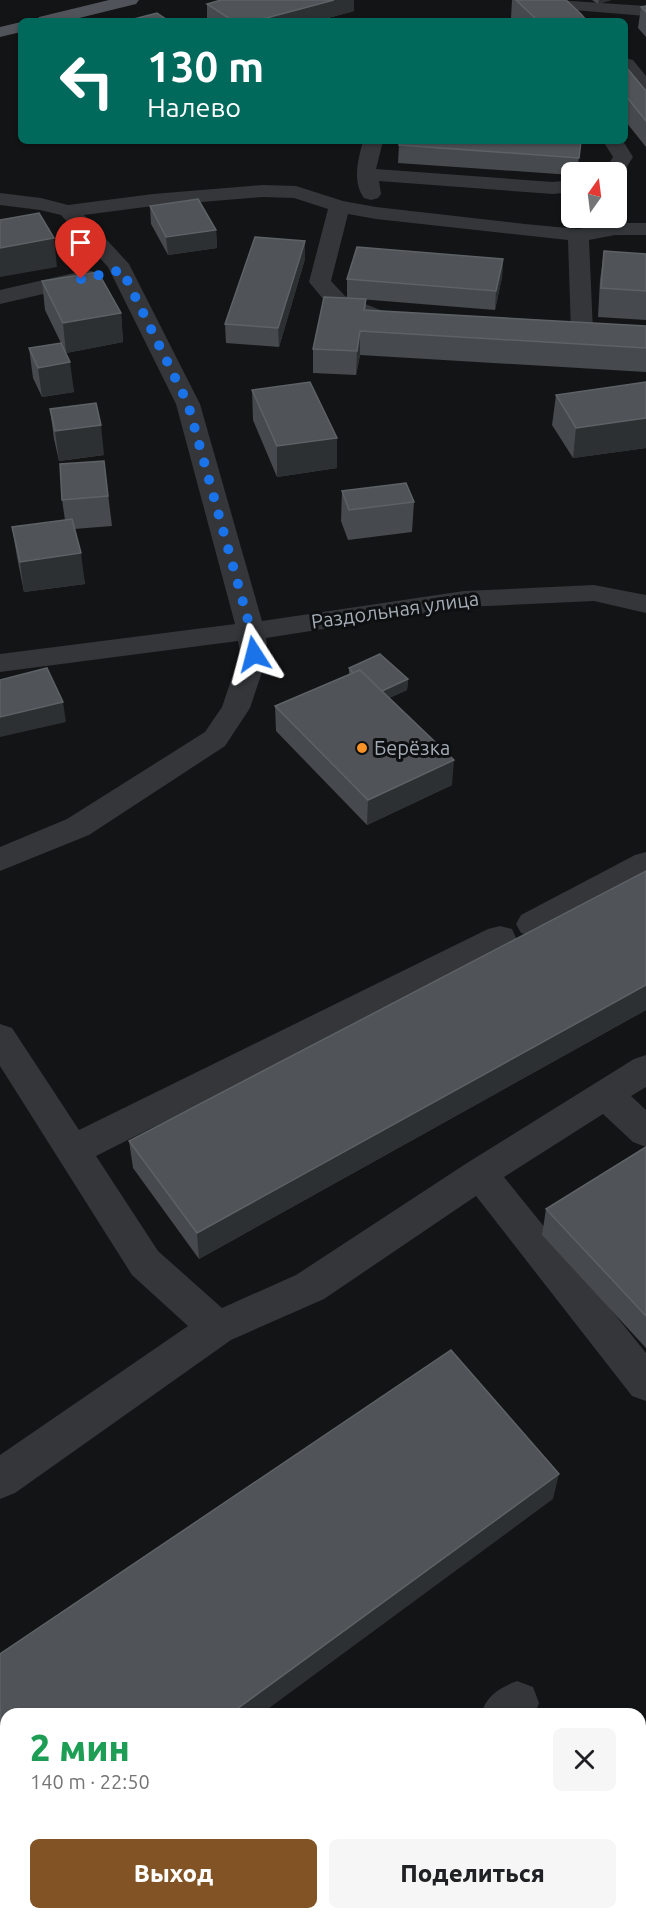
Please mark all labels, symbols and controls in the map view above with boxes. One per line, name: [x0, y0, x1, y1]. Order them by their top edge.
icon: left: [48, 42, 126, 120]
text: 130 m: [147, 43, 264, 90]
text: Налево: [147, 92, 241, 122]
north arrow: [561, 162, 627, 228]
map controls: [561, 162, 627, 228]
pin: [55, 217, 106, 279]
icon: arrive: [64, 226, 97, 259]
street label: Раздольная улица: [310, 586, 480, 633]
position arrow: [222, 622, 286, 686]
place label: Берёзка: [374, 736, 450, 759]
marker: Берёзка: [355, 741, 369, 755]
text: 2 мин: [30, 1727, 130, 1768]
button: close: [553, 1728, 616, 1791]
text: 140 m · 22:50: [30, 1770, 150, 1793]
button: Выход: [30, 1839, 317, 1908]
button: Поделиться: [329, 1839, 616, 1908]

